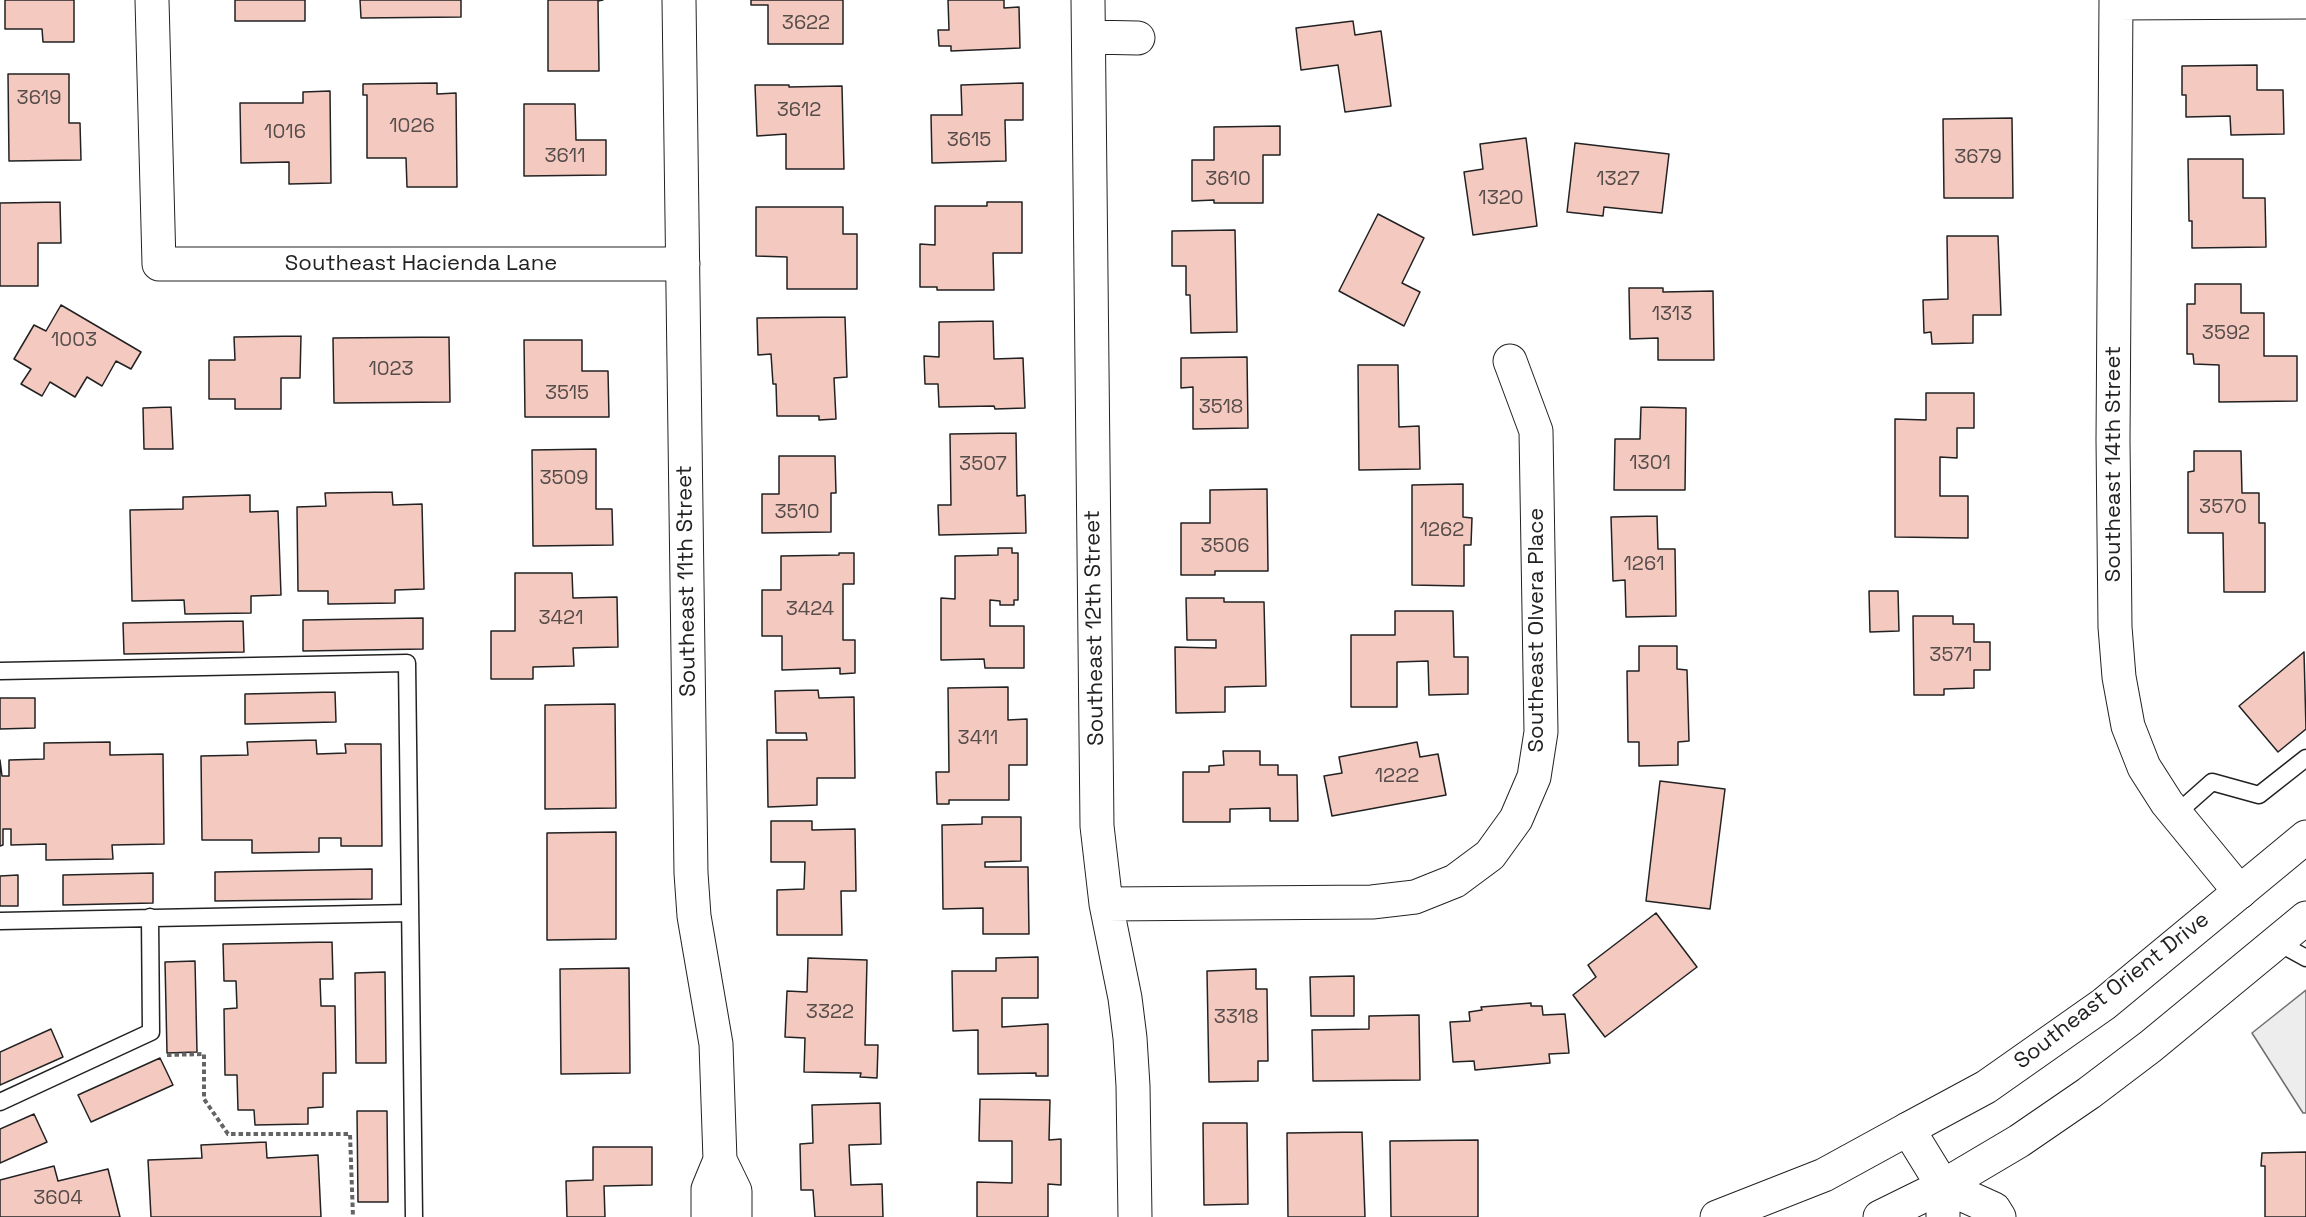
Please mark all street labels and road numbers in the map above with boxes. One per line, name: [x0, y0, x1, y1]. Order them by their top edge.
street label: Southeast Hacienda Lane: [285, 251, 557, 277]
street label: Southeast 14th Street: [2101, 346, 2127, 582]
street label: Southeast 11th Street: [672, 465, 702, 697]
street label: Southeast Olvera Place: [1524, 508, 1550, 752]
street label: Southeast 12th Street: [1080, 510, 1110, 746]
street label: Southeast Orient Drive: [2009, 907, 2215, 1075]

